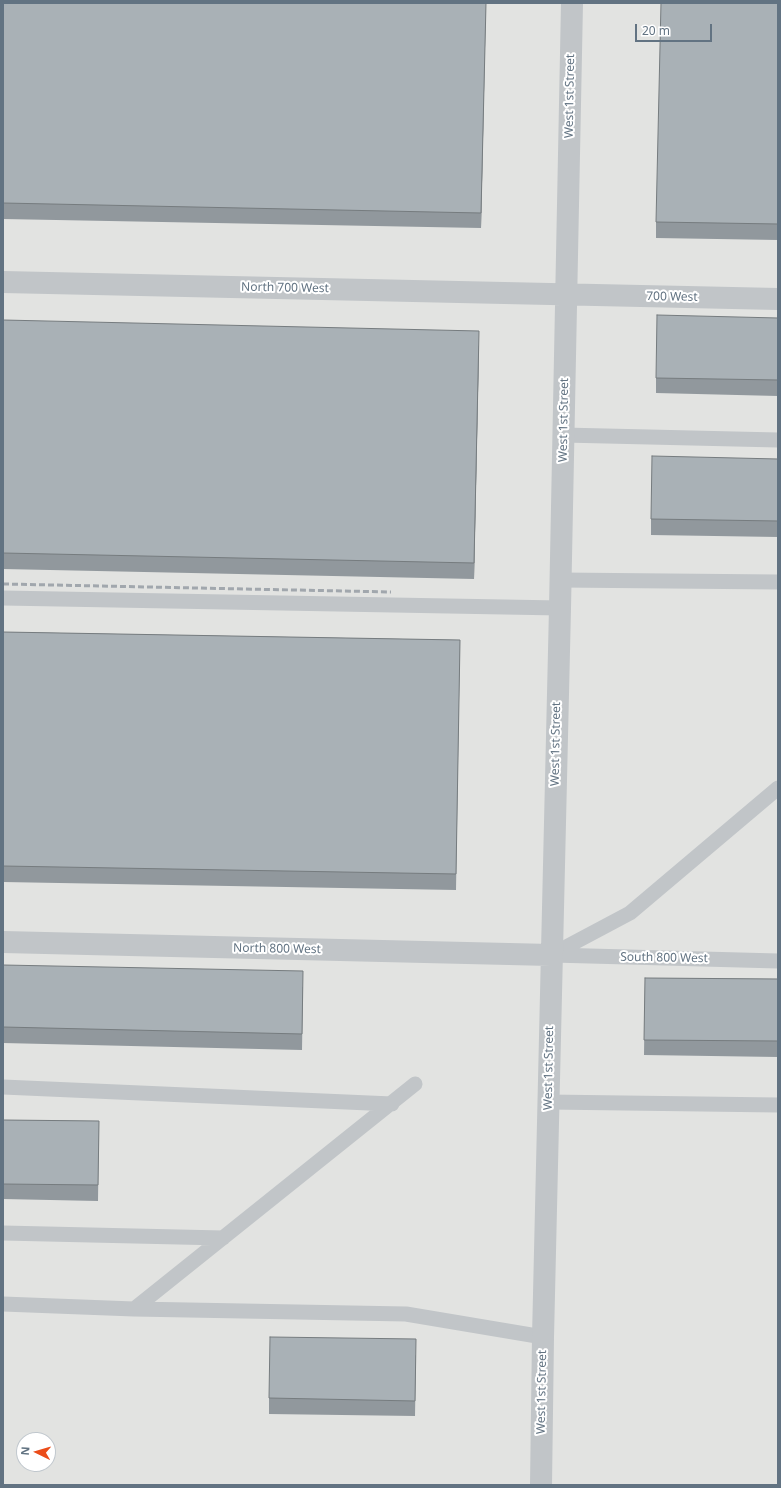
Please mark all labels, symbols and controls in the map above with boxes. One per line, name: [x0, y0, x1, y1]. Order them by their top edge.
scale bar: [637, 16, 714, 42]
text: 20 m: [642, 22, 670, 39]
street label: West 1st Street: [562, 54, 578, 138]
street label: North 700 West: [241, 280, 329, 296]
street label: 700 West: [646, 289, 698, 305]
street label: West 1st Street: [556, 378, 572, 462]
street label: West 1st Street: [548, 702, 564, 786]
street label: North 800 West: [233, 941, 321, 957]
street label: South 800 West: [620, 950, 708, 966]
street label: West 1st Street: [541, 1026, 557, 1110]
street label: West 1st Street: [534, 1350, 550, 1434]
north arrow: [16, 1432, 56, 1472]
text: N: [17, 1446, 32, 1456]

